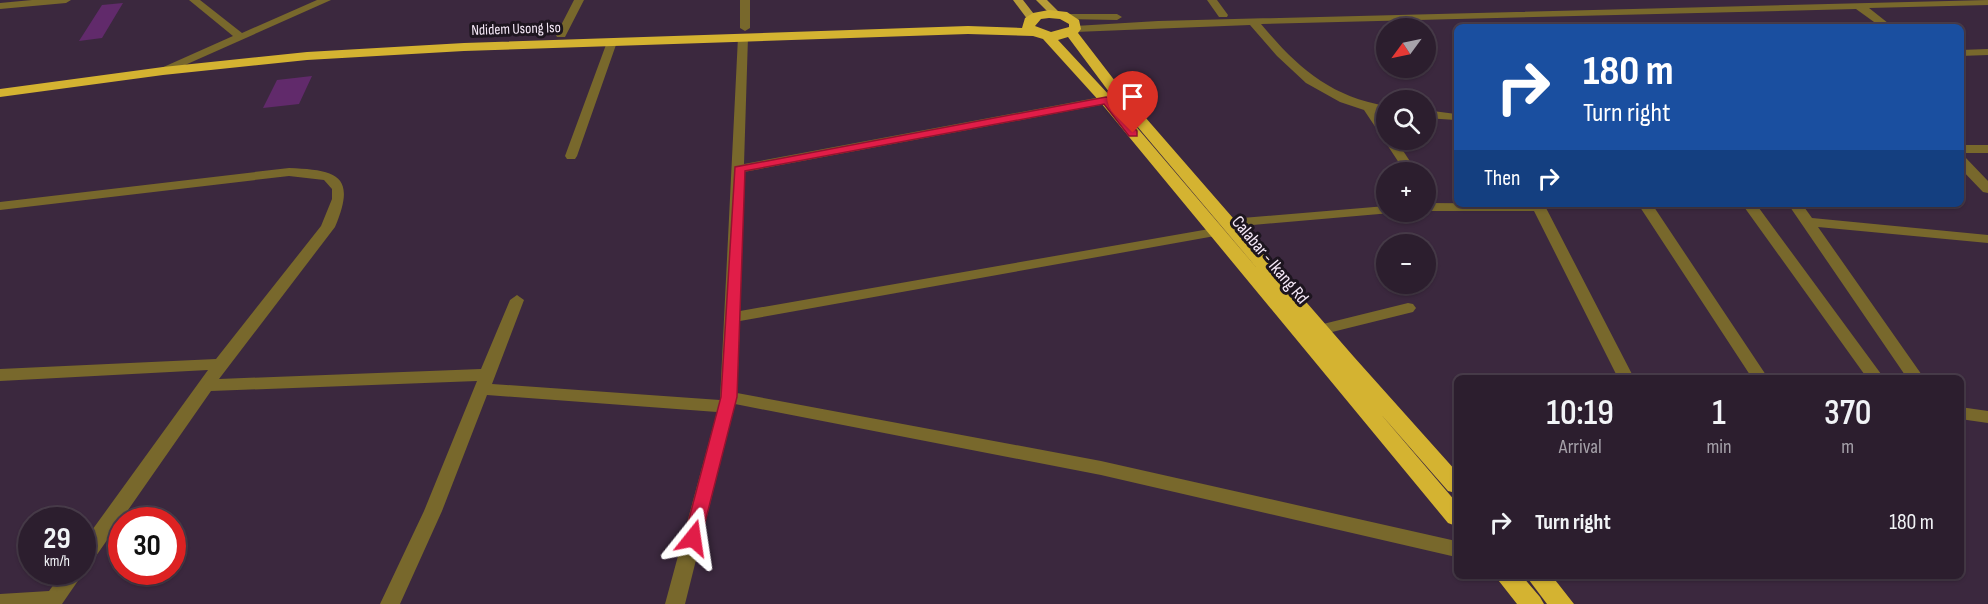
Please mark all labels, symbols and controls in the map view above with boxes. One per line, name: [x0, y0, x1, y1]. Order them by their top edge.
street label: Ndidem Usong Iso: [471, 18, 561, 40]
north arrow: [1376, 18, 1436, 78]
map controls: [1376, 18, 1436, 294]
text: 180 m: [1583, 46, 1674, 97]
icon: right: [1484, 48, 1562, 126]
pin: [1107, 71, 1158, 133]
icon: arrive: [1116, 80, 1149, 113]
button: search: [1376, 90, 1436, 150]
text: Turn right: [1583, 97, 1670, 129]
button: +: [1376, 162, 1436, 222]
icon: right: [1532, 162, 1565, 195]
text: Then: [1484, 165, 1520, 192]
street label: Calabar - Ikang Rd: [1227, 212, 1313, 308]
button: −: [1376, 234, 1436, 294]
text: 10:19: [1547, 392, 1614, 435]
text: 1: [1712, 392, 1726, 435]
text: 370: [1824, 392, 1871, 435]
text: Arrival: [1559, 435, 1602, 459]
text: min: [1706, 435, 1732, 459]
text: m: [1841, 435, 1854, 459]
position arrow: [661, 506, 725, 570]
icon: right: [1484, 506, 1517, 539]
speed limit sign: 30: [108, 507, 186, 585]
text: Turn right: [1535, 509, 1611, 536]
text: 180 m: [1889, 509, 1934, 536]
text: 29: [43, 521, 71, 557]
text: km/h: [44, 552, 70, 571]

